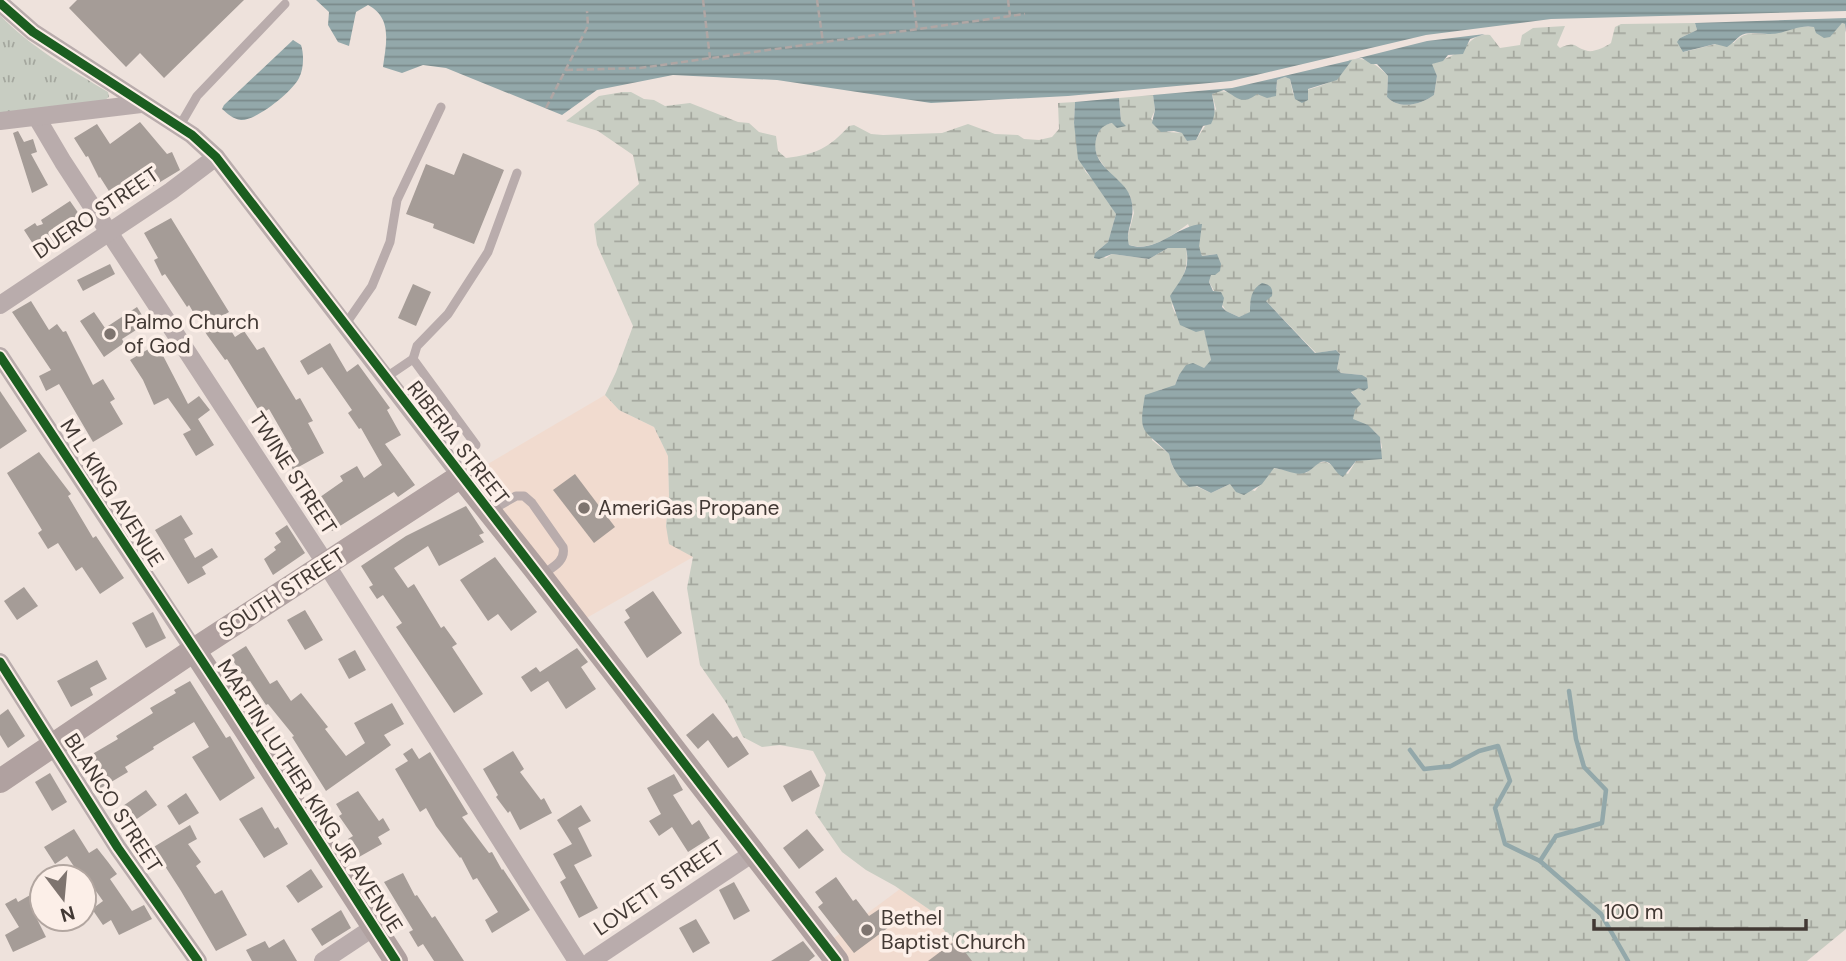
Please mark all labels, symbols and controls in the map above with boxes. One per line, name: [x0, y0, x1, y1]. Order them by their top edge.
street label: DUERO STREET: [28, 160, 165, 265]
place label: Palmo Church of God: [124, 308, 259, 360]
marker: Palmo Church of God: [102, 326, 118, 342]
street label: RIBERIA STREET: [401, 375, 515, 511]
street label: TWINE STREET: [243, 406, 343, 540]
street label: M L KING AVENUE: [54, 414, 170, 572]
place label: AmeriGas Propane: [598, 494, 779, 522]
marker: AmeriGas Propane: [576, 500, 592, 516]
street label: SOUTH STREET: [213, 542, 351, 644]
street label: MARTIN LUTHER KING JR AVENUE: [211, 654, 409, 938]
street label: BLANCO STREET: [58, 728, 169, 878]
street label: LOVETT STREET: [588, 834, 730, 942]
north arrow: [28, 863, 98, 933]
scale bar: [1594, 888, 1806, 932]
text: 100 m: [1604, 898, 1664, 926]
text: N: [57, 900, 78, 928]
place label: Bethel Baptist Church: [881, 904, 1026, 956]
marker: Bethel Baptist Church: [859, 922, 875, 938]

